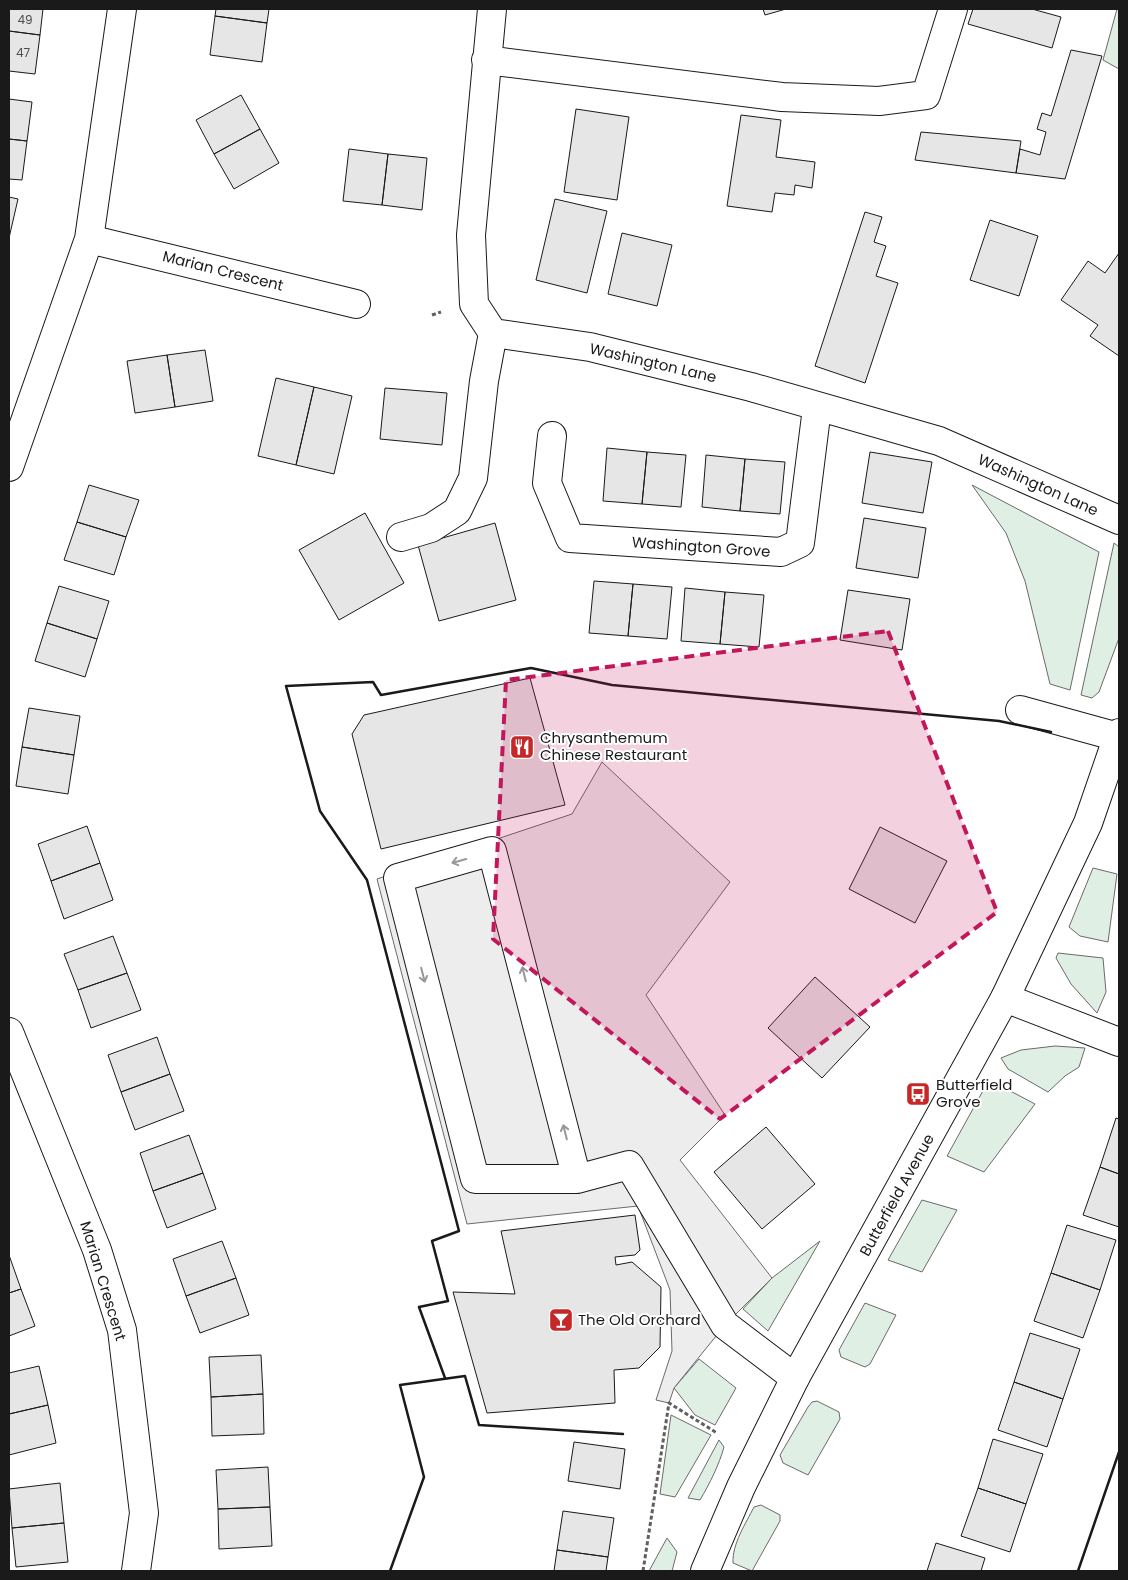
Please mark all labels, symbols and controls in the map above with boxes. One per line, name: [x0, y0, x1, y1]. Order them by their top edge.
house number: 49: [17, 11, 33, 28]
house number: 47: [16, 44, 30, 61]
street label: Marian Crescent: [160, 245, 286, 296]
street label: Washington Lane: [588, 338, 719, 387]
street label: Washington Lane: [975, 449, 1102, 521]
street label: Washington Grove: [631, 531, 771, 562]
place label: Chrysanthemum Chinese Restaurant: [540, 727, 687, 765]
restaurant icon: Chrysanthemum Chinese Restaurant: [509, 734, 535, 760]
one-way arrow: [451, 856, 467, 866]
one-way arrow: [419, 966, 428, 982]
one-way arrow: [519, 967, 528, 983]
place label: Butterfield Grove: [936, 1074, 1012, 1112]
bus stop icon: Butterfield Grove: [905, 1081, 931, 1107]
one-way arrow: [559, 1124, 569, 1140]
street label: Butterfield Avenue: [854, 1130, 939, 1260]
street label: Marian Crescent: [75, 1219, 132, 1343]
bar icon: The Old Orchard: [548, 1307, 574, 1333]
place label: The Old Orchard: [578, 1309, 701, 1330]

